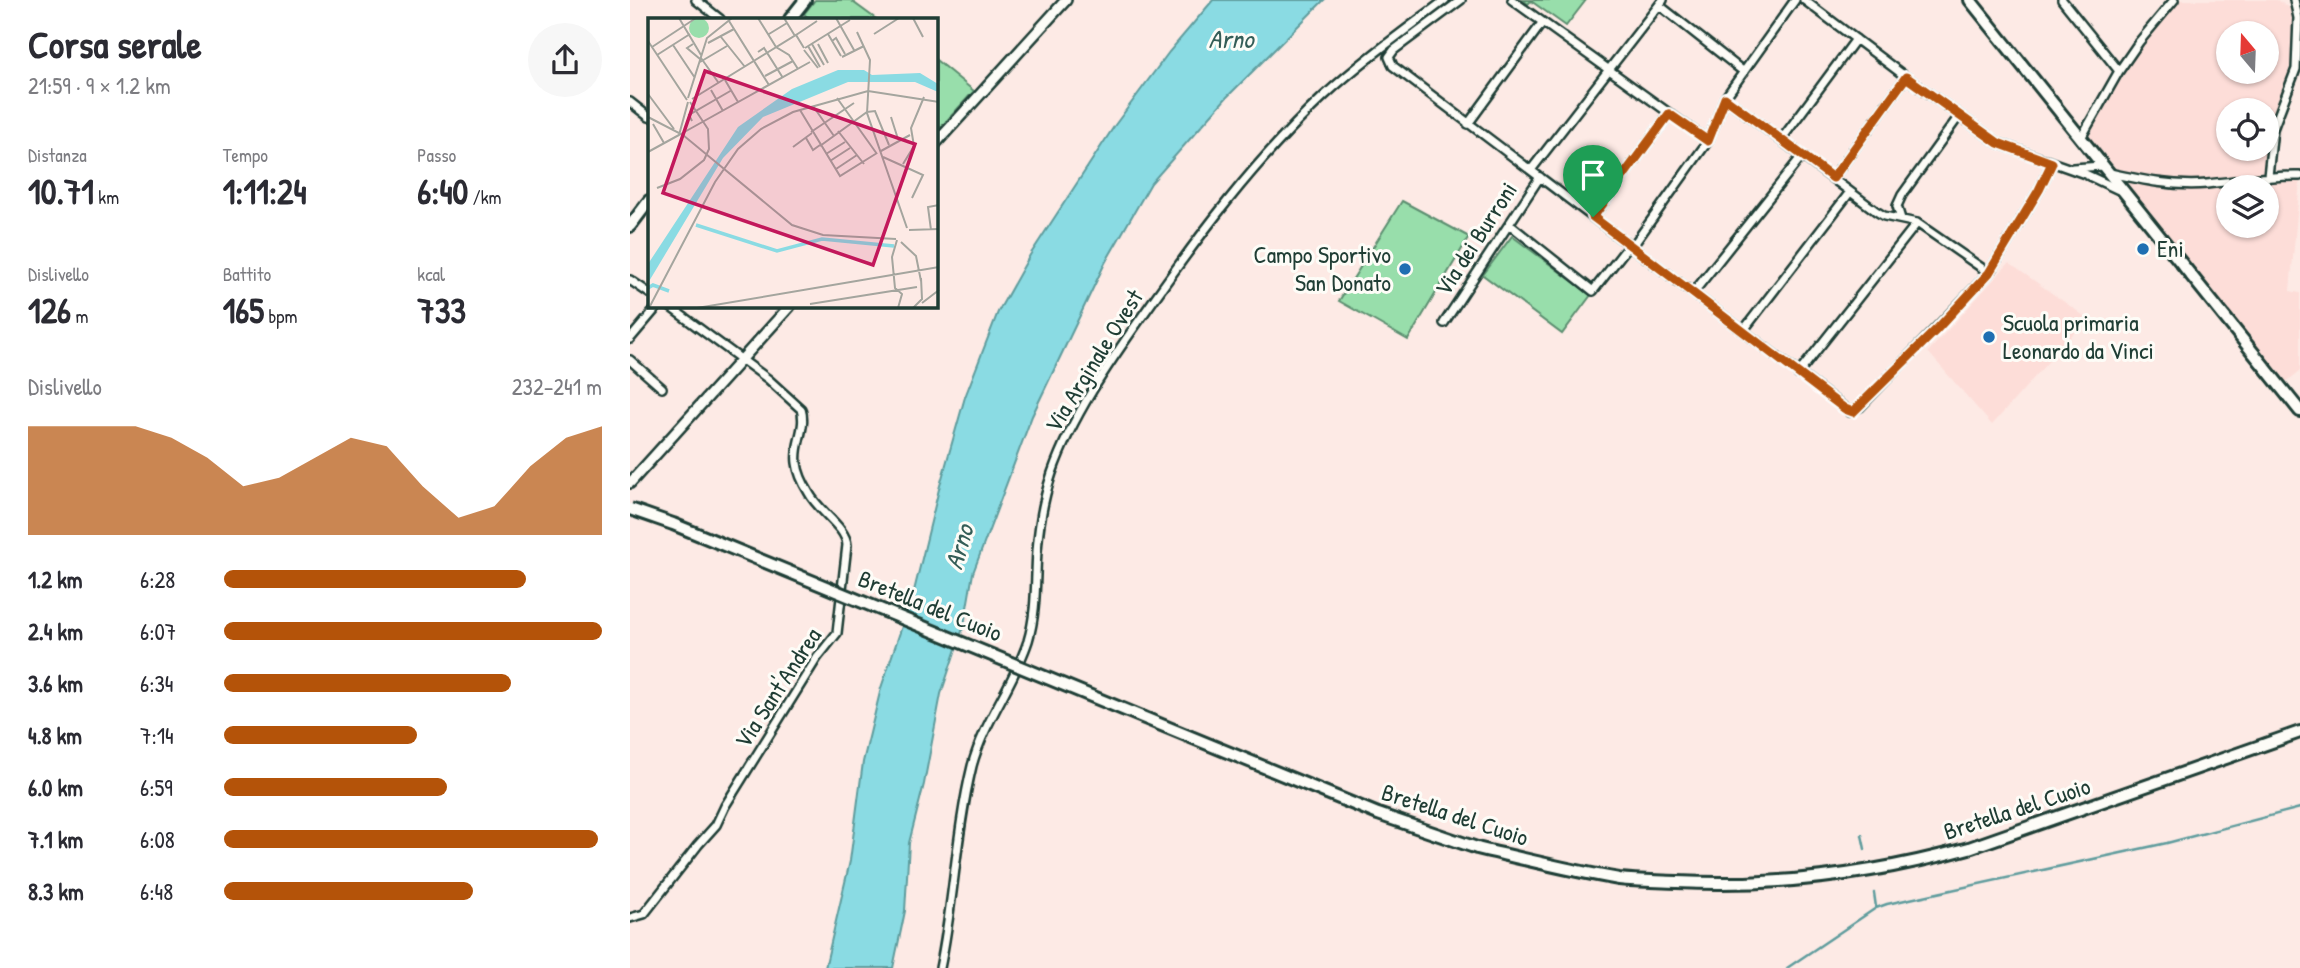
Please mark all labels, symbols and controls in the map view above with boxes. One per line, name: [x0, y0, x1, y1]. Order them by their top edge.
text: Corsa serale: [28, 18, 202, 70]
inset map: [648, 18, 938, 308]
water label: Arno: [1209, 21, 1256, 56]
north arrow: [2216, 21, 2278, 84]
map controls: [2216, 21, 2279, 238]
button: share: [528, 23, 602, 97]
text: 21:59 · 9 × 1.2 km: [28, 70, 171, 101]
button: locate: [2216, 98, 2279, 161]
text: Distanza: [28, 142, 87, 168]
text: Tempo: [223, 142, 268, 168]
text: Passo: [417, 142, 456, 168]
pin: [1563, 145, 1623, 217]
icon: arrive: [1574, 156, 1612, 194]
text: 10.71: [28, 168, 94, 215]
text: 1:11:24: [223, 168, 307, 215]
text: 6:40: [417, 168, 468, 215]
street label: Via dei Burroni: [1426, 175, 1524, 302]
button: layers: [2216, 175, 2279, 238]
text: km: [94, 184, 119, 210]
text: /km: [468, 184, 501, 210]
place label: Eni: [2157, 232, 2184, 264]
place label: Campo Sportivo San Donato: [1254, 238, 1391, 298]
marker: Eni: [2135, 241, 2151, 257]
text: Dislivello: [28, 261, 89, 287]
text: Battito: [223, 261, 271, 287]
text: kcal: [417, 261, 445, 287]
marker: Campo Sportivo San Donato: [1397, 261, 1413, 277]
street label: Via Arginale Ovest: [1037, 282, 1150, 438]
text: 126: [28, 287, 71, 334]
text: 165: [223, 287, 264, 334]
text: 733: [417, 287, 466, 334]
text: m: [71, 303, 88, 329]
text: bpm: [264, 303, 297, 329]
place label: Scuola primaria Leonardo da Vinci: [2003, 306, 2154, 366]
marker: Scuola primaria Leonardo da Vinci: [1981, 329, 1997, 345]
text: Dislivello: [28, 371, 102, 402]
text: 232–241 m: [512, 371, 602, 402]
water label: Arno: [936, 518, 982, 573]
street label: Bretella del Cuoio: [854, 562, 1007, 649]
text: 1.2 km: [28, 564, 83, 595]
text: 6:28: [140, 564, 175, 595]
text: 2.4 km: [28, 616, 83, 647]
text: 6:07: [140, 616, 176, 647]
street label: Via Sant'Andrea: [726, 621, 828, 754]
text: 3.6 km: [28, 668, 83, 699]
text: 6:34: [140, 668, 173, 699]
text: 4.8 km: [28, 720, 82, 751]
text: 7:14: [140, 720, 174, 751]
street label: Bretella del Cuoio: [1939, 769, 2094, 847]
text: 6.0 km: [28, 772, 83, 803]
text: 6:59: [140, 772, 173, 803]
street label: Bretella del Cuoio: [1378, 775, 1533, 853]
text: 7.1 km: [28, 824, 83, 855]
text: 6:08: [140, 824, 175, 855]
text: 8.3 km: [28, 876, 84, 907]
text: 6:48: [140, 876, 173, 907]

